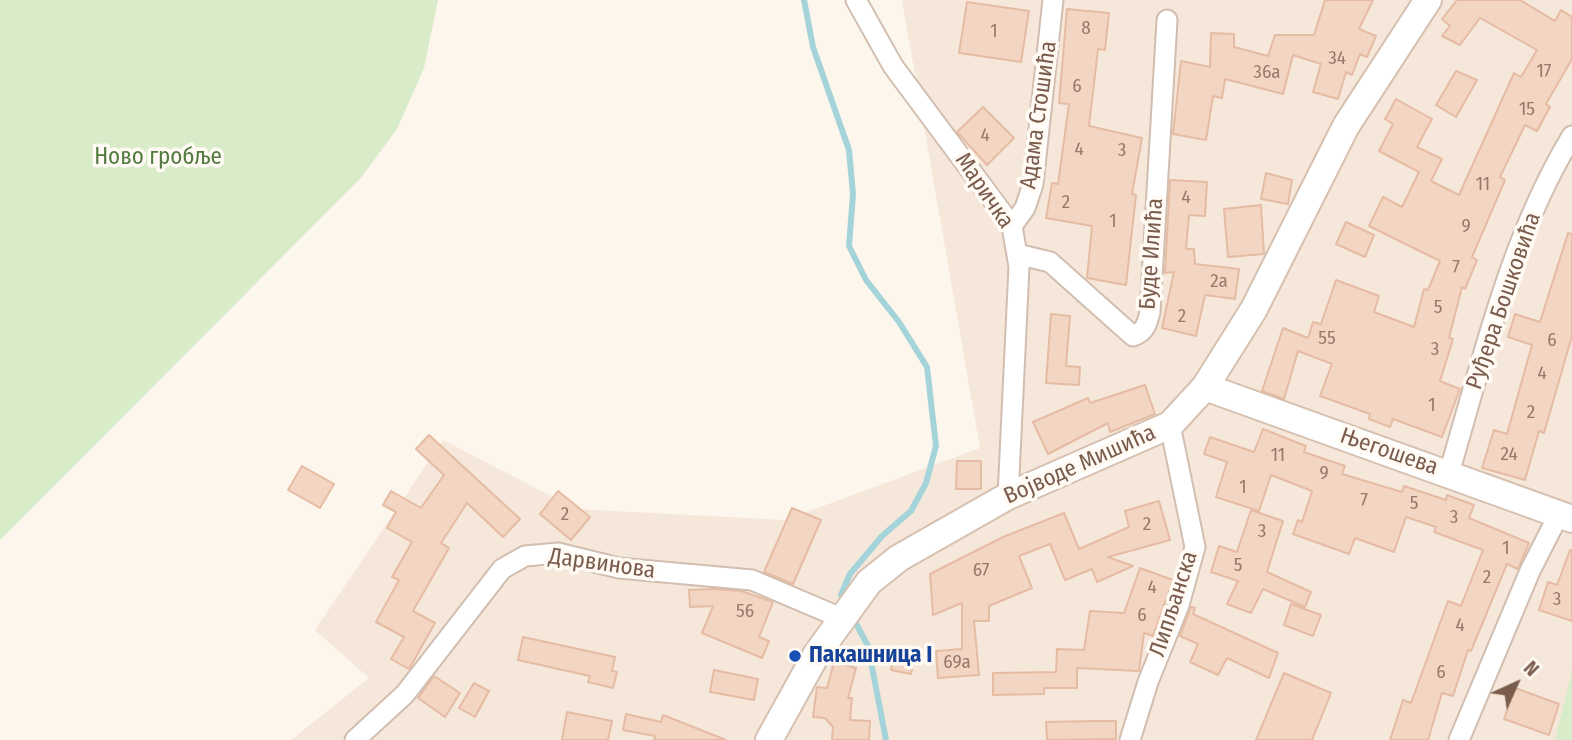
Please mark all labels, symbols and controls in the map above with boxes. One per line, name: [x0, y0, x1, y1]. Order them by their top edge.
house number: 8: [1081, 18, 1091, 40]
house number: 1: [990, 21, 998, 43]
street label: Адама Стошића: [1015, 39, 1063, 191]
house number: 34: [1328, 48, 1346, 70]
house number: 17: [1536, 61, 1552, 83]
house number: 36a: [1253, 62, 1281, 84]
house number: 6: [1072, 76, 1082, 98]
house number: 15: [1519, 99, 1535, 121]
house number: 4: [980, 125, 990, 147]
house number: 4: [1074, 139, 1084, 161]
house number: 3: [1118, 140, 1126, 162]
park label: Ново гробље: [94, 144, 222, 172]
street label: Маричка: [949, 148, 1019, 234]
house number: 11: [1476, 174, 1490, 196]
house number: 4: [1181, 187, 1191, 209]
house number: 2: [1062, 192, 1070, 214]
street label: Буде Илића: [1134, 197, 1170, 311]
street label: Руђера Бошковића: [1461, 209, 1547, 393]
house number: 1: [1109, 211, 1117, 233]
house number: 9: [1461, 216, 1471, 238]
house number: 7: [1452, 257, 1460, 279]
house number: 2a: [1210, 271, 1228, 293]
house number: 5: [1434, 297, 1442, 319]
house number: 2: [1178, 306, 1186, 328]
house number: 55: [1318, 328, 1336, 350]
house number: 6: [1547, 330, 1557, 352]
house number: 3: [1431, 339, 1439, 361]
house number: 4: [1537, 363, 1547, 385]
house number: 1: [1428, 395, 1436, 417]
house number: 2: [1527, 402, 1535, 424]
street label: Војводе Мишића: [1000, 419, 1160, 511]
street label: Његошева: [1336, 422, 1442, 482]
house number: 24: [1500, 444, 1518, 466]
house number: 11: [1271, 445, 1285, 467]
house number: 9: [1319, 463, 1329, 485]
house number: 1: [1239, 477, 1247, 499]
house number: 7: [1360, 490, 1368, 512]
house number: 5: [1410, 493, 1418, 515]
house number: 2: [561, 504, 569, 526]
house number: 3: [1450, 507, 1458, 529]
house number: 2: [1143, 514, 1151, 536]
house number: 3: [1258, 521, 1266, 543]
house number: 1: [1502, 538, 1510, 560]
street label: Дарвинова: [547, 543, 657, 585]
street label: Липљанска: [1144, 548, 1204, 660]
house number: 5: [1234, 555, 1242, 577]
house number: 67: [973, 560, 989, 582]
house number: 2: [1483, 567, 1491, 589]
house number: 4: [1147, 577, 1157, 599]
house number: 3: [1553, 589, 1561, 611]
house number: 56: [736, 601, 754, 623]
house number: 6: [1137, 605, 1147, 627]
house number: 4: [1455, 615, 1465, 637]
place label: Пакашница I: [809, 642, 932, 670]
marker: Пакашница I: [787, 648, 803, 664]
north arrow: [1481, 649, 1551, 719]
house number: 69a: [943, 652, 971, 674]
text: N: [1519, 657, 1543, 681]
house number: 6: [1436, 662, 1446, 684]

